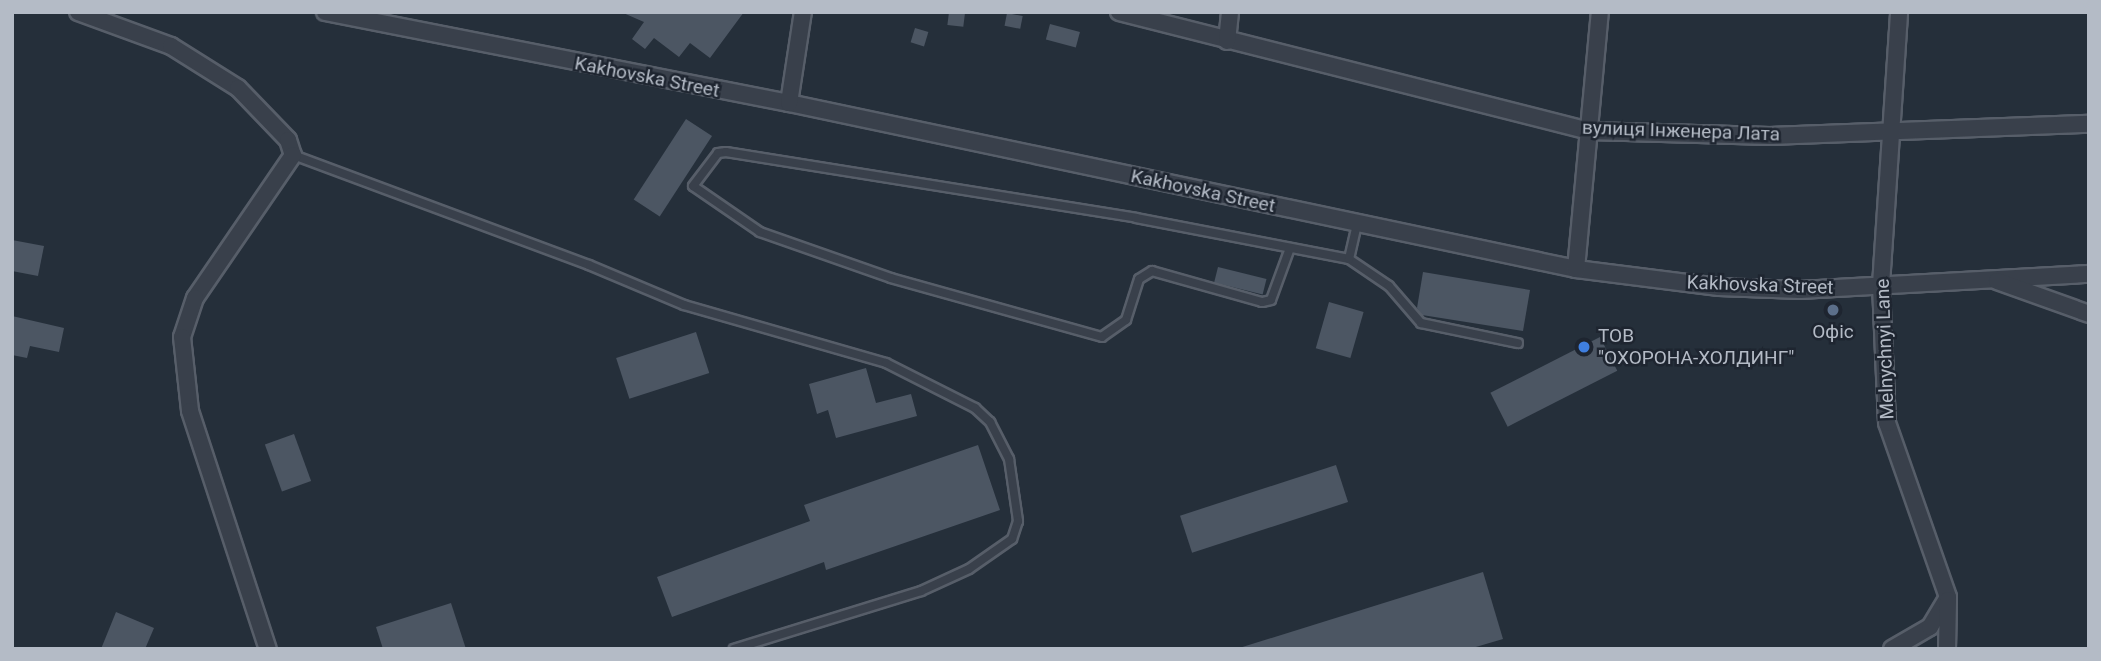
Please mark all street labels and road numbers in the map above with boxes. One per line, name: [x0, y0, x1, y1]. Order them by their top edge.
street label: Kakhovska Street: [573, 52, 721, 102]
street label: вулиця Інженера Лата: [1582, 116, 1780, 146]
street label: Kakhovska Street: [1129, 165, 1277, 217]
street label: Kakhovska Street: [1686, 271, 1834, 299]
street label: Melnychnyi Lane: [1871, 278, 1899, 420]

